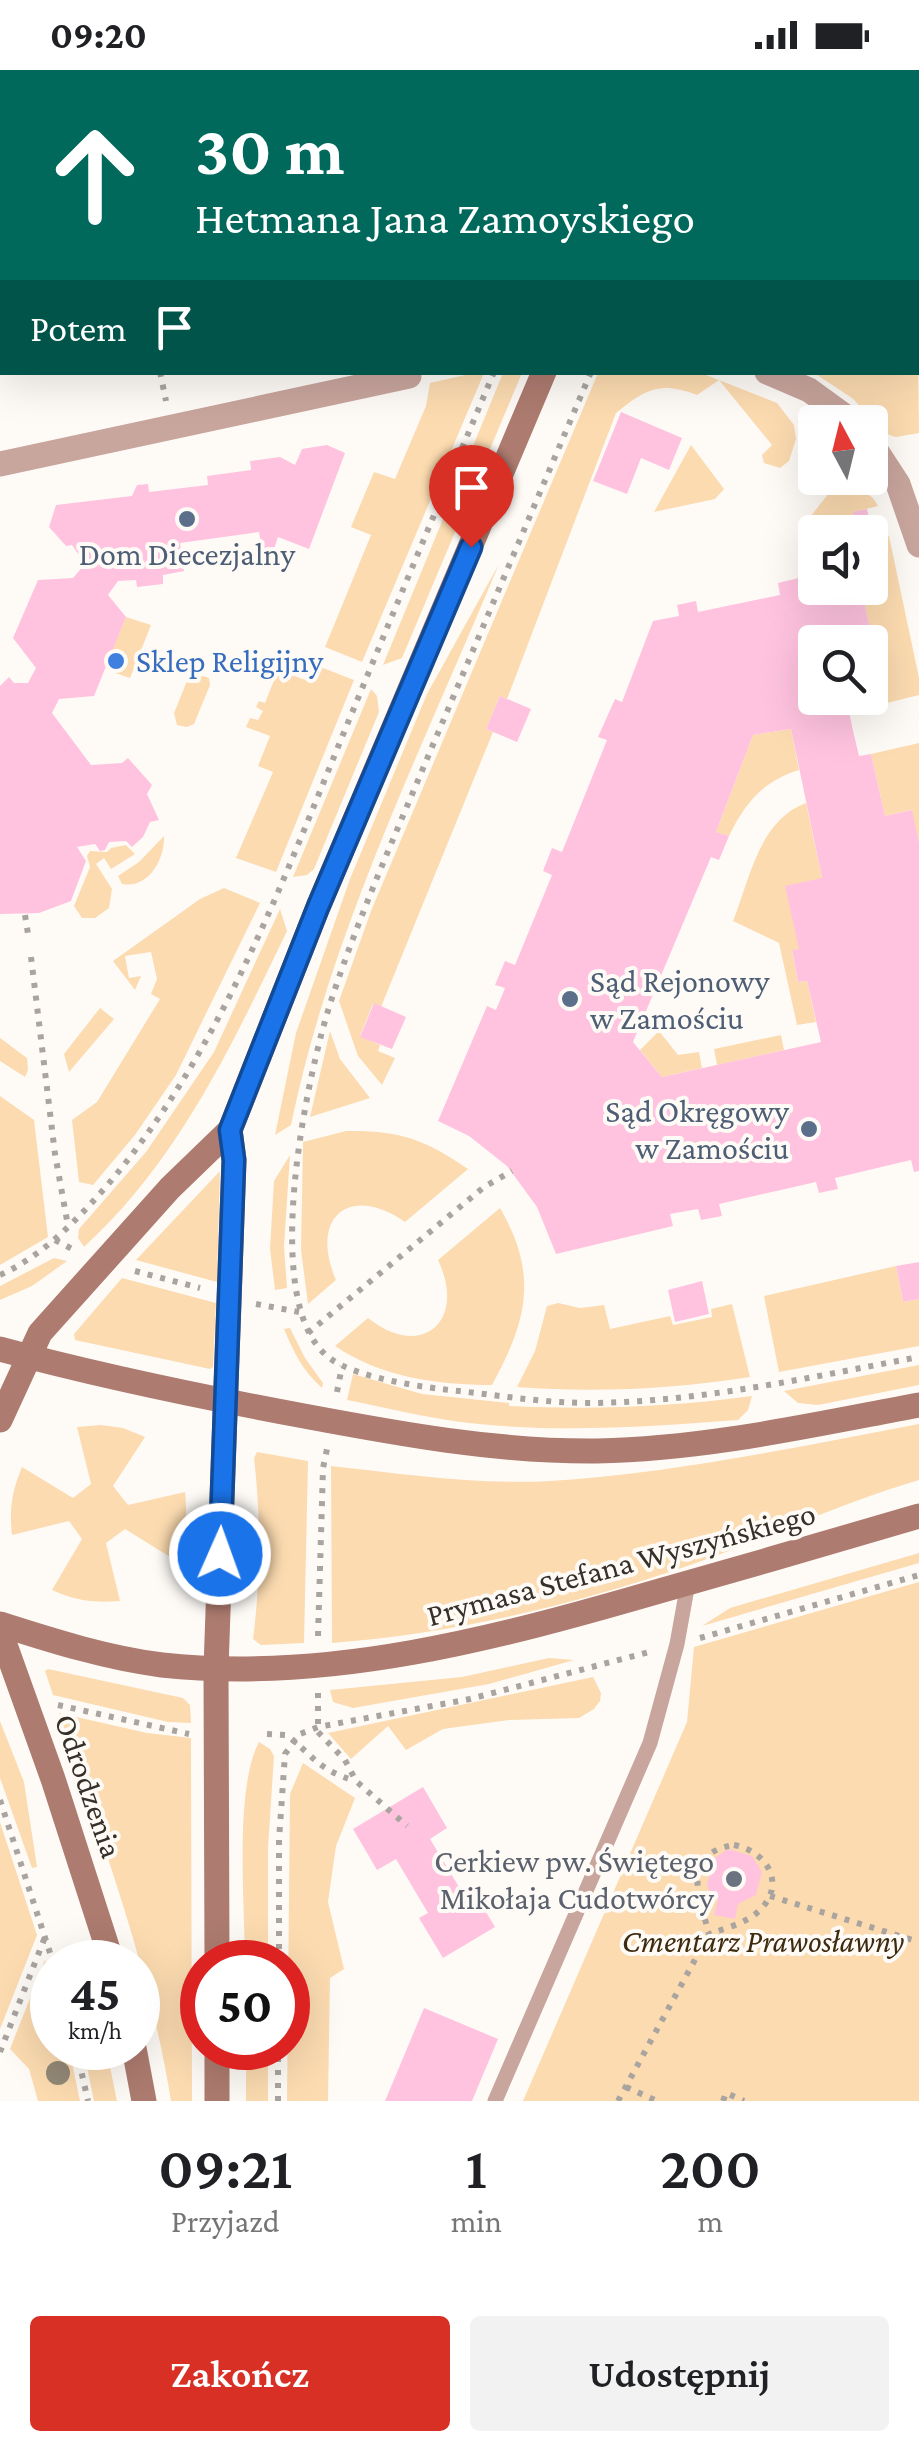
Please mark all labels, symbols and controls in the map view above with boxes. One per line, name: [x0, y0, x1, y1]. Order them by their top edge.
text: 09:20: [50, 14, 147, 56]
icon: ahead: [30, 110, 160, 240]
text: 30 m: [195, 111, 344, 189]
text: Hetmana Jana Zamoyskiego: [195, 193, 695, 243]
icon: arrive: [147, 300, 202, 355]
text: Potem: [30, 307, 127, 349]
north arrow: [798, 405, 888, 495]
map controls: [798, 405, 888, 715]
pin: [429, 445, 514, 548]
icon: arrive: [444, 460, 499, 515]
marker: Dom Diecezjalny: [176, 508, 198, 530]
button: sound: [798, 515, 888, 605]
place label: Dom Diecezjalny: [79, 536, 295, 572]
button: search: [798, 625, 888, 715]
place label: Sklep Religijny: [136, 643, 324, 679]
marker: Sklep Religijny: [105, 650, 127, 672]
place label: Sąd Rejonowy w Zamościu: [590, 963, 770, 1036]
marker: Sąd Rejonowy w Zamościu: [559, 988, 581, 1010]
place label: Sąd Okręgowy w Zamościu: [605, 1093, 789, 1166]
marker: Sąd Okręgowy w Zamościu: [798, 1118, 820, 1140]
street label: Prymasa Stefana Wyszyńskiego: [423, 1495, 819, 1633]
position arrow: [168, 1502, 272, 1606]
street label: Odrodzenia: [48, 1709, 130, 1863]
place label: Cerkiew pw. Świętego Mikołaja Cudotwórcy: [434, 1843, 714, 1916]
marker: Cerkiew pw. Świętego Mikołaja Cudotwórcy: [723, 1868, 745, 1890]
park label: Cmentarz Prawosławny: [622, 1923, 904, 1959]
speed limit sign: 50: [180, 1940, 310, 2070]
text: 45: [69, 1965, 121, 2021]
text: km/h: [68, 2017, 122, 2044]
text: 09:21: [158, 2134, 292, 2201]
text: 1: [466, 2134, 487, 2201]
text: 200: [660, 2134, 761, 2201]
text: Przyjazd: [171, 2203, 280, 2239]
text: min: [451, 2203, 502, 2239]
text: m: [698, 2203, 723, 2239]
button: Zakończ: [30, 2316, 450, 2431]
button: Udostępnij: [470, 2316, 889, 2431]

